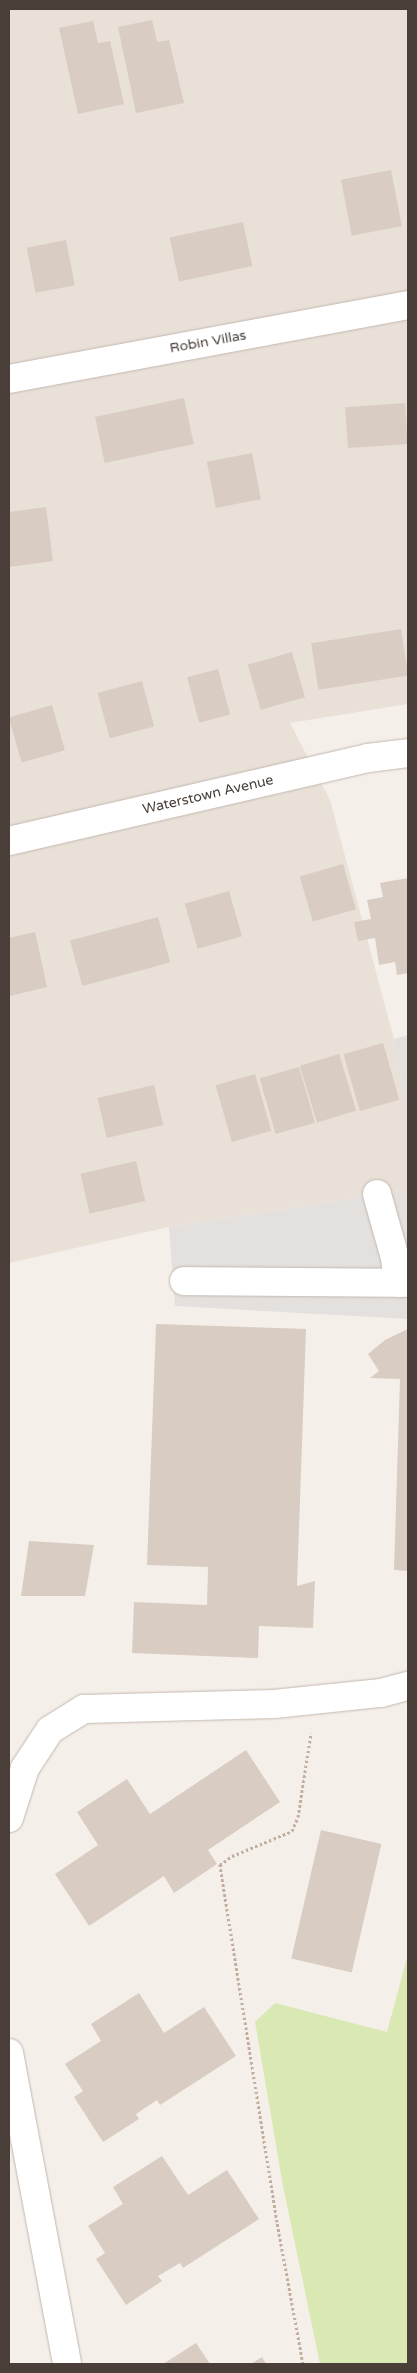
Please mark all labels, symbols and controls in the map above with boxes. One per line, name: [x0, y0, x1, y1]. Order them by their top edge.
street label: Robin Villas: [168, 327, 248, 357]
street label: Waterstown Avenue: [141, 772, 275, 818]

